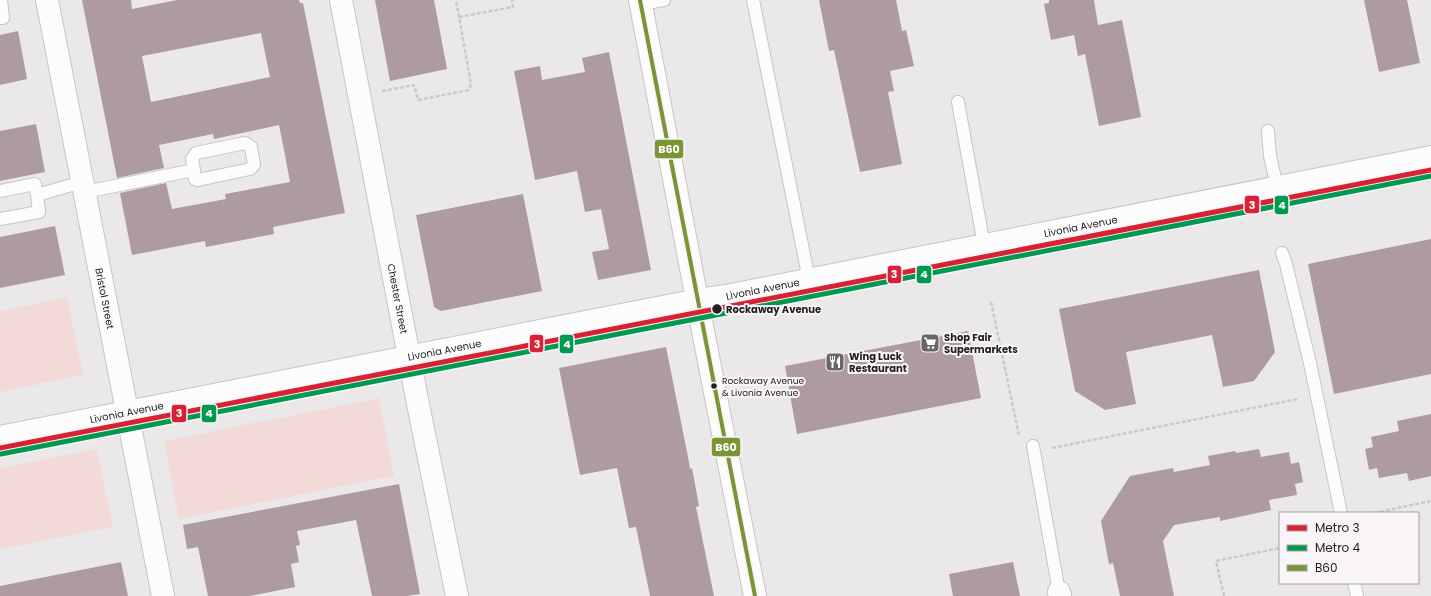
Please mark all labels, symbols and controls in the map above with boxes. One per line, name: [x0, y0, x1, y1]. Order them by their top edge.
line badge: B60: [654, 139, 684, 159]
text: B60: [658, 141, 680, 157]
line badge: 3: [1244, 195, 1260, 214]
line badge: 4: [1274, 195, 1289, 215]
text: 3: [1249, 197, 1256, 213]
text: 4: [1278, 197, 1286, 213]
street label: Livonia Avenue: [1042, 212, 1119, 241]
street label: Chester Street: [384, 262, 412, 335]
line badge: 3: [887, 265, 902, 284]
line badge: 4: [916, 265, 932, 284]
text: 3: [891, 266, 898, 282]
text: 4: [920, 266, 928, 282]
street label: Bristol Street: [92, 267, 118, 331]
street label: Livonia Avenue: [725, 274, 801, 303]
marker: Rockaway Avenue: [710, 302, 724, 316]
place label: Rockaway Avenue: [726, 302, 821, 317]
place label: Shop Fair Supermarkets: [944, 330, 1018, 357]
supermarket icon: Shop Fair Supermarkets: [919, 332, 941, 354]
line badge: 3: [529, 334, 544, 353]
line badge: 4: [559, 334, 574, 354]
street label: Livonia Avenue: [406, 335, 483, 364]
text: 3: [534, 336, 541, 352]
text: 4: [563, 336, 571, 352]
place label: Wing Luck Restaurant: [849, 349, 907, 376]
restaurant icon: Wing Luck Restaurant: [824, 351, 846, 373]
place label: Rockaway Avenue & Livonia Avenue: [722, 375, 805, 399]
marker: Rockaway Avenue & Livonia Avenue: [709, 381, 719, 391]
street label: Livonia Avenue: [88, 398, 165, 427]
line badge: 3: [171, 404, 187, 423]
line badge: 4: [201, 404, 217, 423]
text: 3: [176, 405, 183, 421]
text: 4: [205, 405, 213, 421]
line badge: B60: [711, 437, 741, 457]
text: B60: [715, 439, 737, 455]
legend: [1279, 512, 1419, 584]
text: Metro 3: [1315, 519, 1360, 536]
text: Metro 4: [1315, 539, 1361, 556]
text: B60: [1315, 559, 1338, 576]

